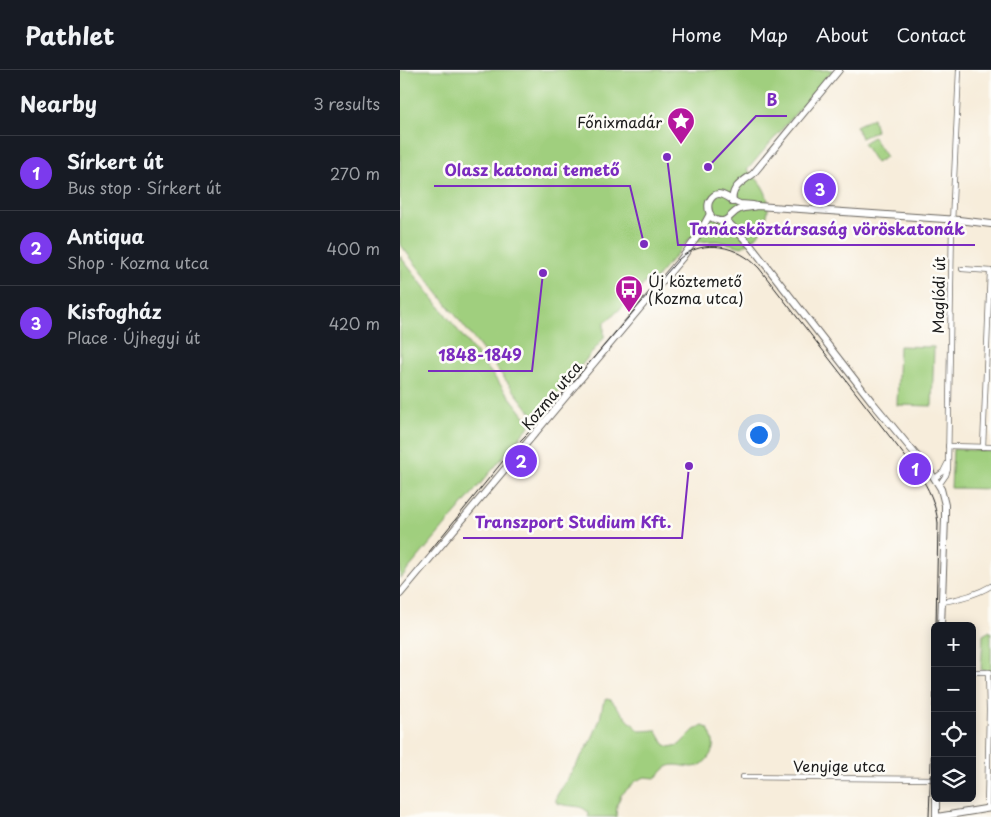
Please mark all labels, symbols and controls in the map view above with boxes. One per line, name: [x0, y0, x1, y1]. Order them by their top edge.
text: Pathlet: [25, 17, 115, 53]
text: Home: [671, 21, 721, 48]
text: Map: [749, 21, 788, 48]
text: About: [816, 21, 868, 48]
text: Contact: [896, 21, 966, 48]
callout: B: [756, 85, 787, 116]
text: Nearby: [20, 87, 97, 119]
text: B: [767, 87, 778, 111]
text: 3 results: [313, 91, 380, 115]
place icon: Főnixmadár: [666, 106, 696, 145]
place label: Főnixmadár: [577, 110, 662, 133]
text: Sírkert út: [67, 147, 164, 175]
callout: Olasz katonai temető: [434, 155, 630, 186]
text: Olasz katonai temető: [445, 157, 620, 181]
text: 1: [32, 161, 40, 185]
text: 270 m: [330, 161, 380, 185]
pin: 3: [804, 170, 836, 208]
text: Bus stop · Sírkert út: [67, 175, 221, 199]
callout: Tanácsköztársaság vöröskatonák: [678, 214, 975, 245]
text: Tanácsköztársaság vöröskatonák: [689, 216, 965, 240]
text: Antiqua: [67, 222, 144, 250]
text: 2: [30, 236, 42, 260]
text: 400 m: [327, 236, 380, 260]
text: Shop · Kozma utca: [67, 250, 209, 274]
street label: Maglódi út: [926, 256, 950, 334]
place label: Új köztemető (Kozma utca): [648, 269, 744, 309]
bus stop icon: Új köztemető (Kozma utca): [614, 274, 644, 313]
text: Kisfogház: [67, 297, 161, 325]
text: 3: [31, 311, 41, 335]
text: 420 m: [329, 311, 380, 335]
text: Place · Újhegyi út: [67, 325, 200, 349]
callout: 1848-1849: [428, 340, 532, 371]
text: 1848-1849: [438, 342, 522, 366]
street label: Kozma utca: [515, 355, 587, 435]
your location: [746, 422, 772, 448]
pin: 2: [505, 442, 537, 480]
pin: 1: [899, 450, 931, 488]
callout: Transzport Studium Kft.: [463, 507, 682, 538]
text: Transzport Studium Kft.: [475, 509, 671, 533]
map controls: [931, 622, 976, 802]
button: +: [931, 622, 976, 667]
button: −: [931, 667, 976, 712]
button: locate: [931, 712, 976, 757]
street label: Venyige utca: [793, 754, 886, 777]
button: layers: [931, 757, 976, 802]

